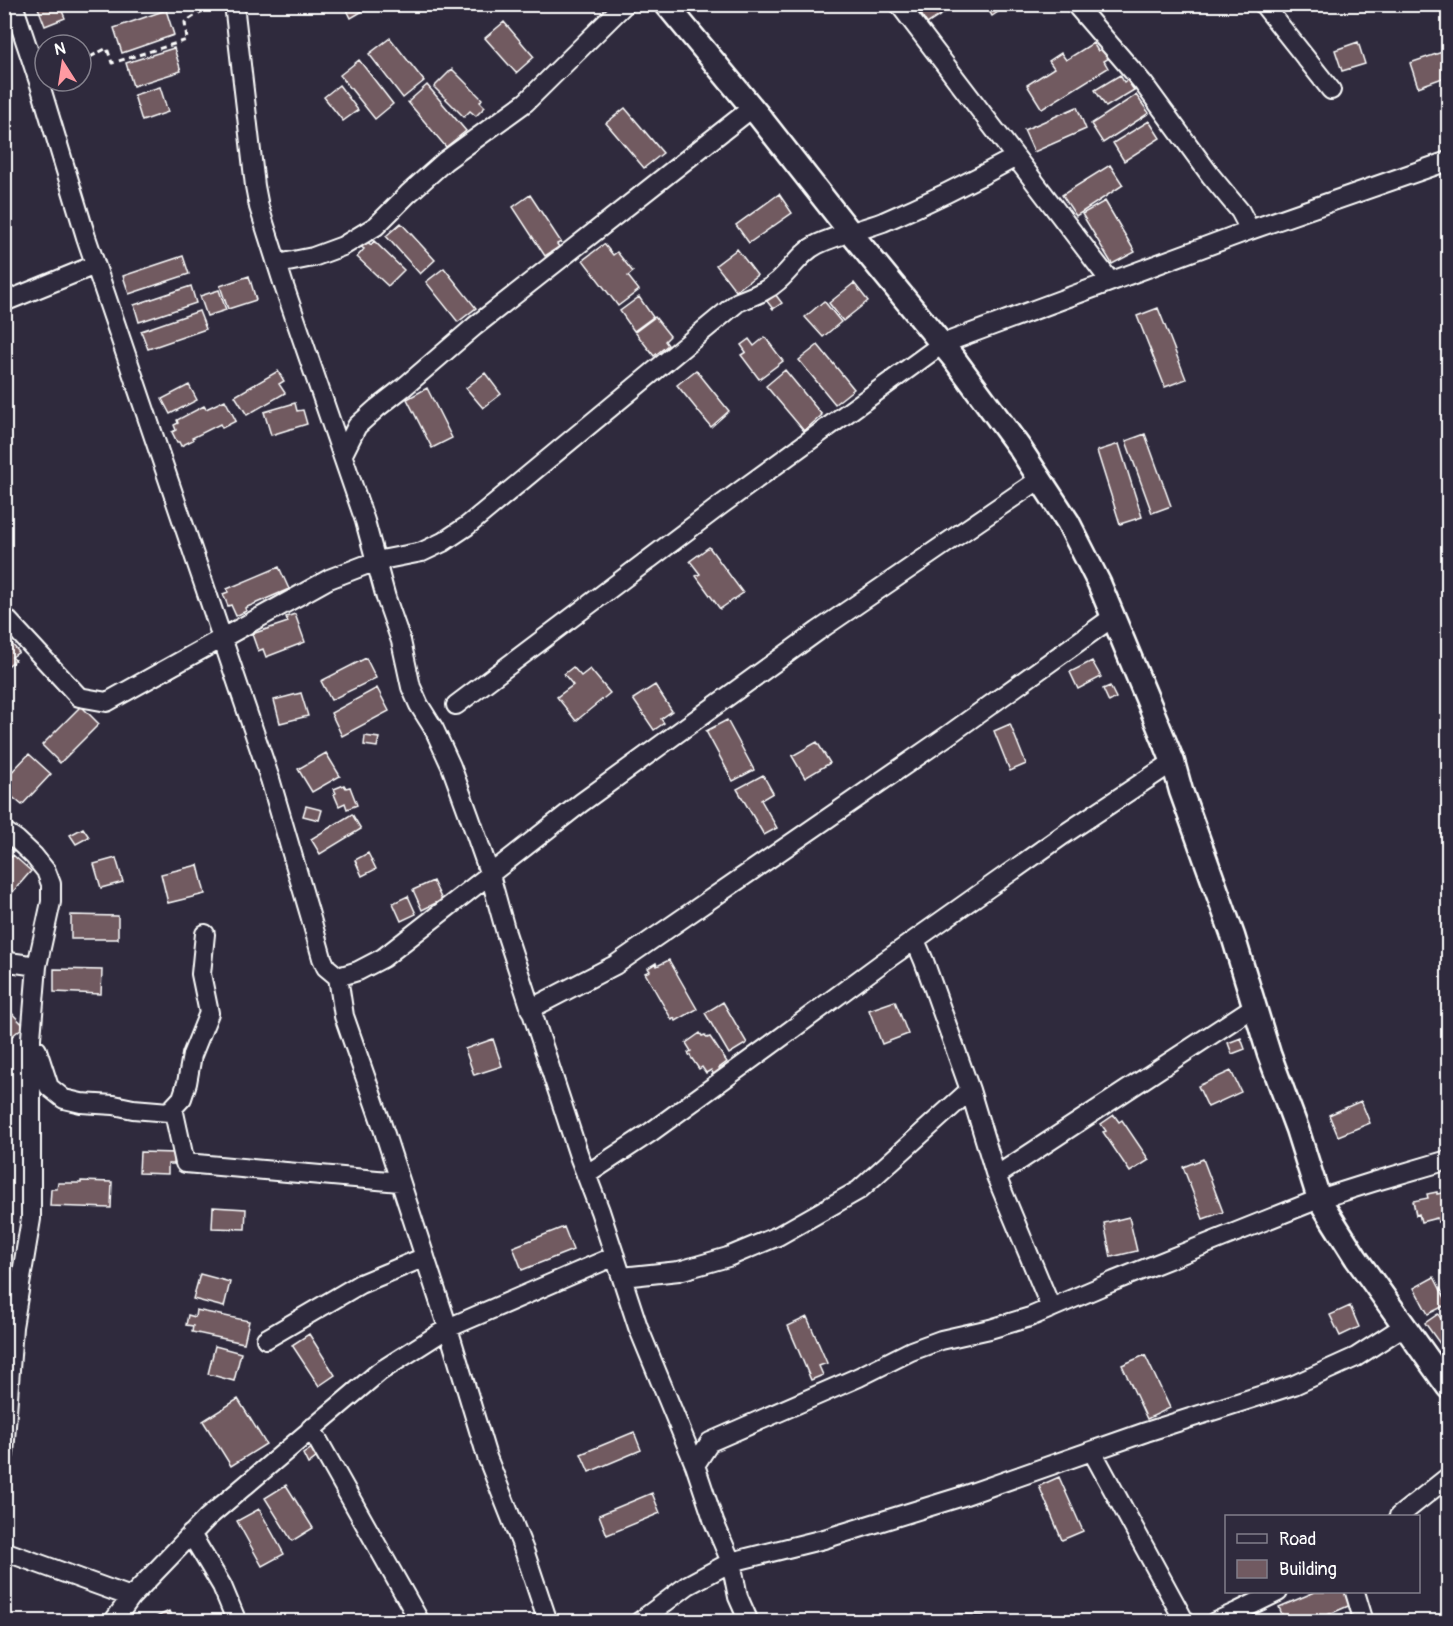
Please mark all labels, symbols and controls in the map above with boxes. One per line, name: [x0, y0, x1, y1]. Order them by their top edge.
north arrow: [33, 33, 93, 93]
text: N: [53, 38, 68, 60]
legend: [1225, 1515, 1420, 1593]
text: Road: [1279, 1528, 1316, 1551]
text: Building: [1279, 1558, 1337, 1581]

